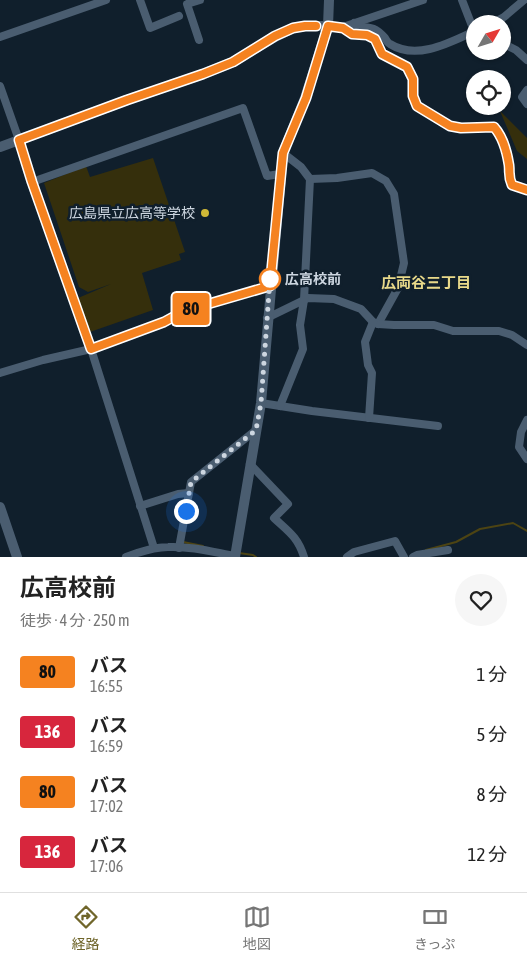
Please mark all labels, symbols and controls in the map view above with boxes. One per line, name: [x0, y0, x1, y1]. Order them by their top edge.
north arrow: [466, 15, 511, 60]
map controls: [466, 15, 511, 115]
button: locate: [466, 70, 511, 115]
place label: 広島県立広高等学校: [69, 205, 195, 221]
marker: 広島県立広高等学校: [199, 207, 211, 219]
marker: 広高校前: [259, 268, 281, 290]
place label: 広高校前: [285, 271, 341, 287]
district label: 広両谷三丁目: [381, 274, 471, 291]
line badge: 80: [168, 293, 214, 325]
text: 80: [183, 298, 199, 319]
your location: [174, 499, 199, 524]
text: 広高校前: [20, 574, 116, 601]
button: heart: [455, 574, 507, 626]
text: 徒歩 · 4 分 · 250 m: [20, 611, 130, 629]
text: バス: [90, 654, 128, 676]
text: 80: [39, 661, 56, 682]
text: 1 分: [476, 663, 507, 685]
text: 16:55: [90, 677, 123, 695]
text: バス: [90, 714, 128, 736]
text: 136: [35, 721, 60, 742]
text: 5 分: [476, 723, 507, 745]
text: 16:59: [90, 737, 123, 755]
text: バス: [90, 774, 128, 796]
text: 80: [39, 781, 56, 802]
text: 8 分: [476, 783, 507, 805]
text: 17:02: [90, 797, 123, 815]
text: バス: [90, 834, 128, 856]
text: 136: [35, 841, 60, 862]
text: 12 分: [468, 843, 507, 865]
text: 17:06: [90, 857, 123, 875]
tab: 経路: [72, 903, 100, 953]
tab: 地図: [243, 903, 271, 953]
tab: きっぷ: [414, 903, 455, 953]

